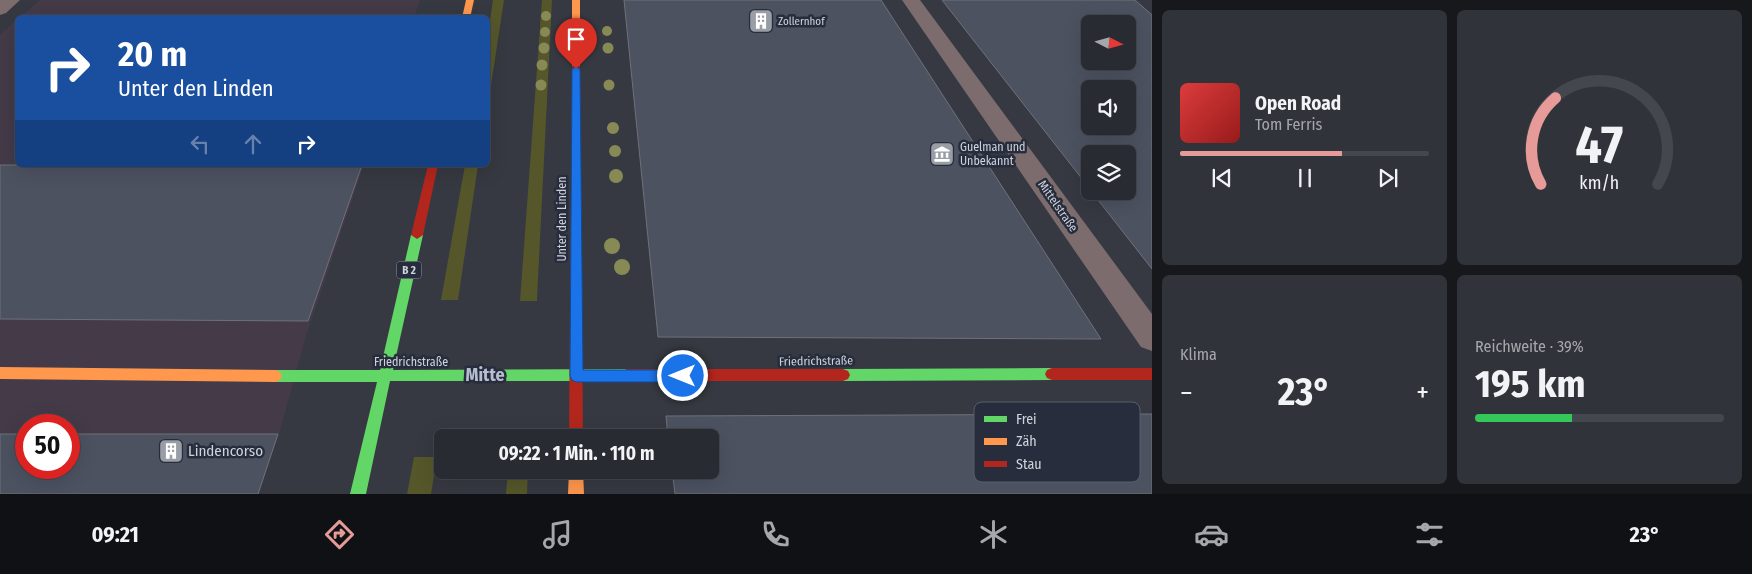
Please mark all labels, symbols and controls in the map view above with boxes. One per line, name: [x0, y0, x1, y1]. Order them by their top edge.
building icon: Zollernhof: [748, 8, 774, 34]
place label: Zollernhof: [778, 15, 825, 28]
north arrow: [1081, 15, 1136, 70]
map controls: [1081, 15, 1136, 200]
pin: [555, 18, 597, 69]
icon: arrive: [562, 25, 590, 53]
text: 20 m: [118, 33, 187, 75]
icon: right: [35, 35, 100, 100]
text: Unter den Linden: [118, 75, 274, 102]
button: sound: [1081, 80, 1136, 135]
text: Open Road: [1255, 92, 1341, 115]
text: 47: [1576, 114, 1623, 177]
text: Tom Ferris: [1255, 115, 1322, 134]
icon: left: [186, 130, 214, 158]
icon: ahead: [239, 130, 267, 158]
icon: right: [292, 130, 320, 158]
place label: Guelman und Unbekannt: [960, 140, 1026, 168]
museum icon: Guelman und Unbekannt: [929, 141, 955, 167]
button: layers: [1081, 145, 1136, 200]
icon: previous: [1208, 164, 1236, 192]
icon: pause: [1291, 164, 1319, 192]
icon: next: [1374, 164, 1402, 192]
text: km/h: [1580, 172, 1619, 194]
street label: Unter den Linden: [555, 177, 569, 261]
street label: Mittelstraße: [1035, 178, 1081, 234]
road number: B 2: [396, 262, 422, 278]
text: Reichweite · 39%: [1475, 337, 1584, 356]
text: Klima: [1180, 345, 1217, 364]
position arrow: [656, 349, 708, 401]
street label: Friedrichstraße: [779, 353, 853, 369]
street label: Friedrichstraße: [374, 355, 448, 369]
text: 195 km: [1475, 361, 1586, 407]
district label: Mitte: [465, 364, 505, 386]
text: 23°: [1278, 369, 1331, 415]
text: −: [1180, 376, 1193, 409]
text: +: [1416, 376, 1429, 409]
legend: [974, 402, 1140, 482]
text: Frei: [1016, 411, 1037, 428]
speed limit sign: 50: [15, 414, 80, 479]
text: Zäh: [1016, 433, 1037, 450]
building icon: Lindencorso: [158, 438, 184, 464]
place label: Lindencorso: [188, 442, 263, 460]
text: 09:22 · 1 Min. · 110 m: [499, 442, 654, 465]
text: Stau: [1016, 456, 1042, 473]
icon: directions: [322, 517, 357, 552]
icon: music: [540, 517, 575, 552]
icon: phone: [758, 517, 793, 552]
icon: climate: [976, 517, 1011, 552]
icon: car: [1194, 517, 1229, 552]
icon: filters: [1412, 517, 1447, 552]
text: 09:21: [91, 521, 139, 548]
text: 23°: [1630, 521, 1660, 548]

